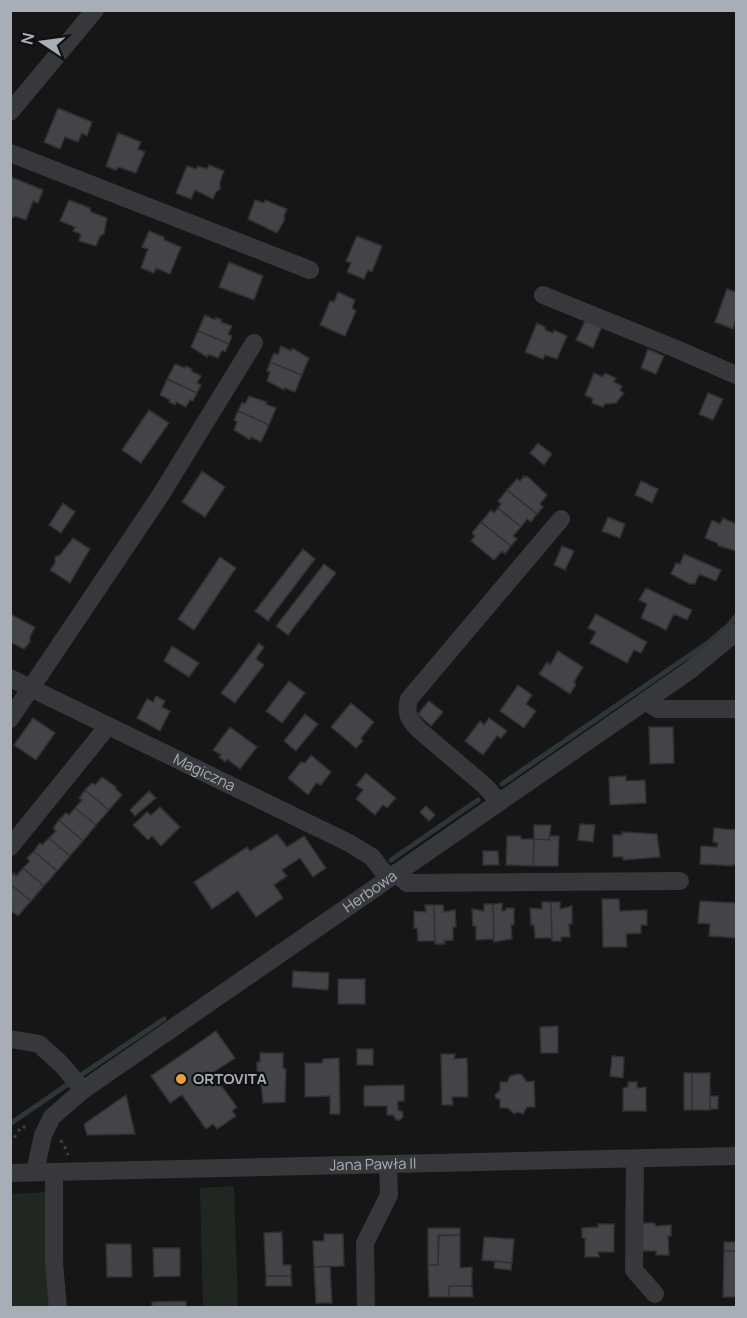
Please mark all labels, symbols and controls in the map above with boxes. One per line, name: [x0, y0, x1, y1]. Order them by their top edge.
north arrow: [12, 12, 72, 72]
text: N: [15, 31, 39, 47]
street label: Magiczna: [170, 748, 239, 796]
street label: Herbowa: [339, 865, 401, 917]
place label: ORTOVITA: [193, 1068, 267, 1089]
marker: ORTOVITA: [174, 1072, 188, 1086]
street label: Jana Pawła II: [329, 1152, 417, 1176]

